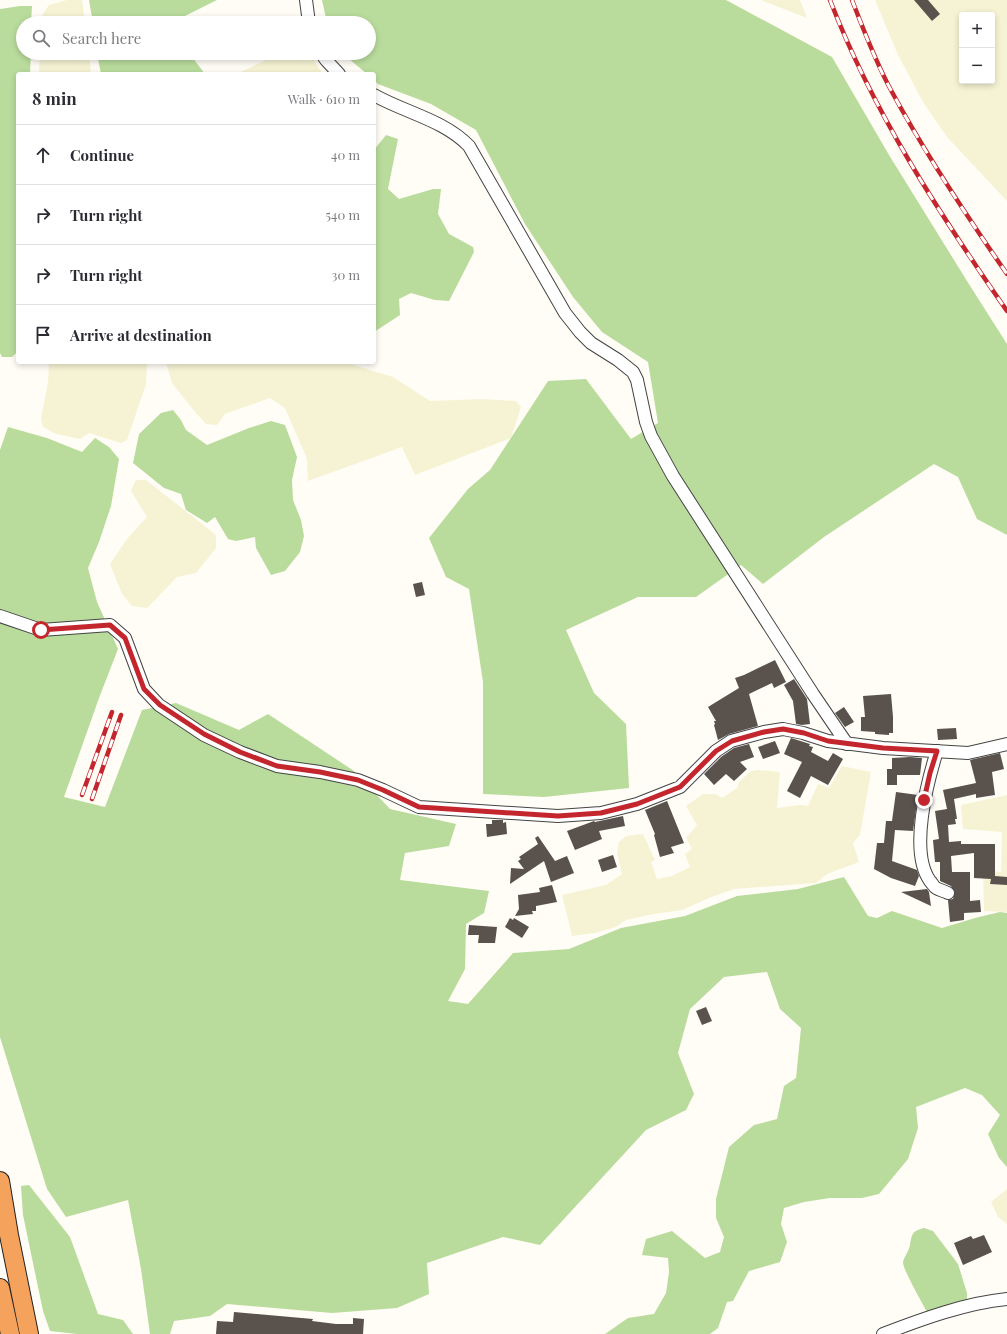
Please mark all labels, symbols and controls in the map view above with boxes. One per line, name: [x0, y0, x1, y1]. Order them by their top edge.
map controls: [959, 12, 995, 84]
button: +: [959, 12, 995, 48]
search box: [16, 16, 376, 60]
icon: search: [30, 27, 52, 49]
text: Search here: [62, 28, 141, 48]
button: −: [959, 48, 995, 84]
text: 8 min: [32, 87, 77, 109]
text: Walk · 610 m: [288, 90, 360, 107]
icon: ahead: [32, 144, 54, 166]
text: Continue: [70, 145, 134, 165]
text: 40 m: [331, 146, 360, 163]
icon: right: [32, 204, 54, 226]
text: Turn right: [70, 205, 143, 225]
text: 540 m: [326, 206, 360, 223]
icon: right: [32, 264, 54, 286]
text: Turn right: [70, 265, 143, 285]
text: 30 m: [332, 266, 360, 283]
icon: arrive: [32, 324, 54, 346]
text: Arrive at destination: [70, 325, 212, 345]
route start: [32, 621, 50, 639]
route end: [915, 791, 933, 809]

